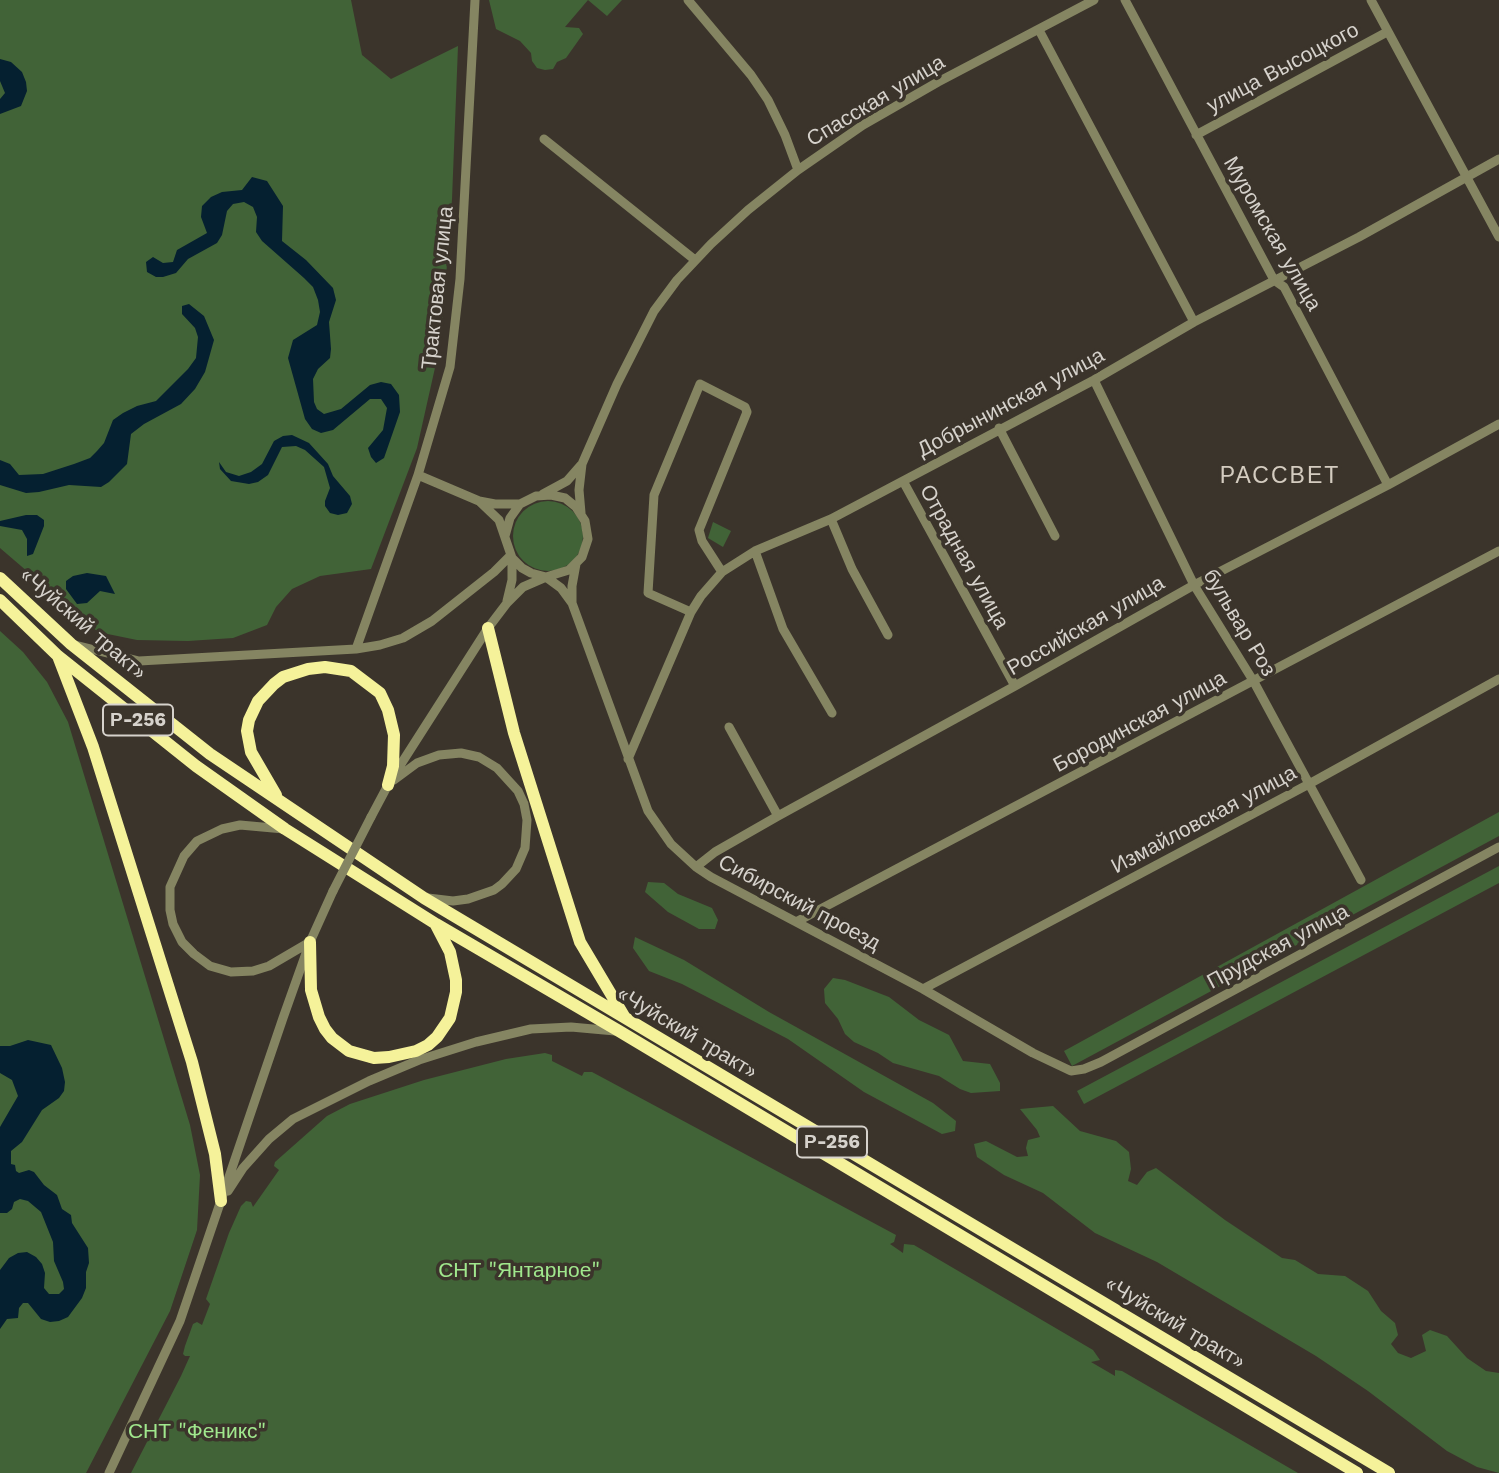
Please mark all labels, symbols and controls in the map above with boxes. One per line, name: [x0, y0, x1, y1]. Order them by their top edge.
street label: улица Высоцкого: [1203, 17, 1363, 119]
street label: Спасская улица: [802, 50, 950, 152]
street label: Муромская улица: [1218, 152, 1326, 316]
street label: Трактовая улица: [417, 205, 459, 371]
street label: Добрынинская улица: [913, 343, 1109, 463]
district label: РАССВЕТ: [1221, 462, 1339, 490]
street label: Отрадная улица: [914, 480, 1014, 634]
street label: «Чуйский тракт»: [15, 562, 151, 686]
street label: бульвар Роз: [1197, 565, 1281, 681]
street label: Российская улица: [1003, 571, 1169, 681]
street label: Бородинская улица: [1049, 666, 1231, 778]
road number: Р-256: [103, 705, 173, 736]
street label: Измайловская улица: [1107, 761, 1301, 879]
street label: Сибирский проезд: [714, 850, 884, 956]
street label: Прудская улица: [1203, 899, 1353, 995]
street label: «Чуйский тракт»: [612, 981, 762, 1085]
road number: Р-256: [797, 1126, 867, 1158]
park label: СНТ "Янтарное": [438, 1258, 600, 1284]
street label: «Чуйский тракт»: [1100, 1271, 1250, 1375]
park label: СНТ "Феникс": [128, 1419, 266, 1445]

